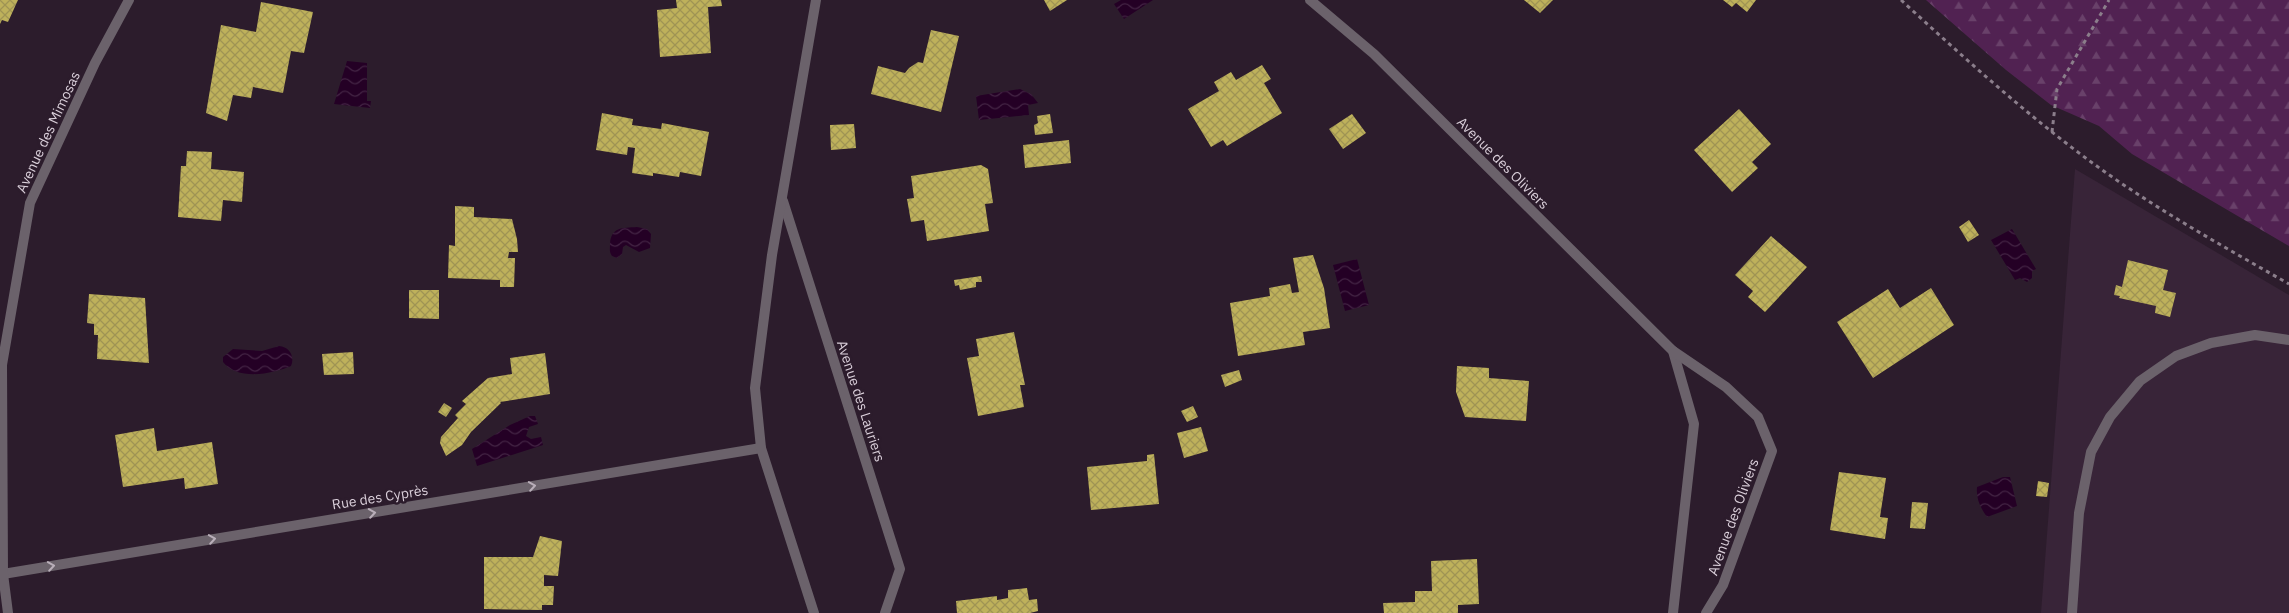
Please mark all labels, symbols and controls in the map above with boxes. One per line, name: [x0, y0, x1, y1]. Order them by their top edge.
street label: Avenue des Mimosas: [12, 68, 84, 196]
street label: Avenue des Oliviers: [1453, 113, 1553, 213]
street label: Avenue des Lauriers: [833, 338, 889, 464]
street label: Avenue des Oliviers: [1703, 456, 1763, 578]
street label: Rue des Cyprès: [331, 480, 430, 513]
one-way arrow: [528, 481, 537, 491]
one-way arrow: [367, 508, 376, 518]
one-way arrow: [207, 535, 216, 545]
one-way arrow: [47, 561, 56, 571]

